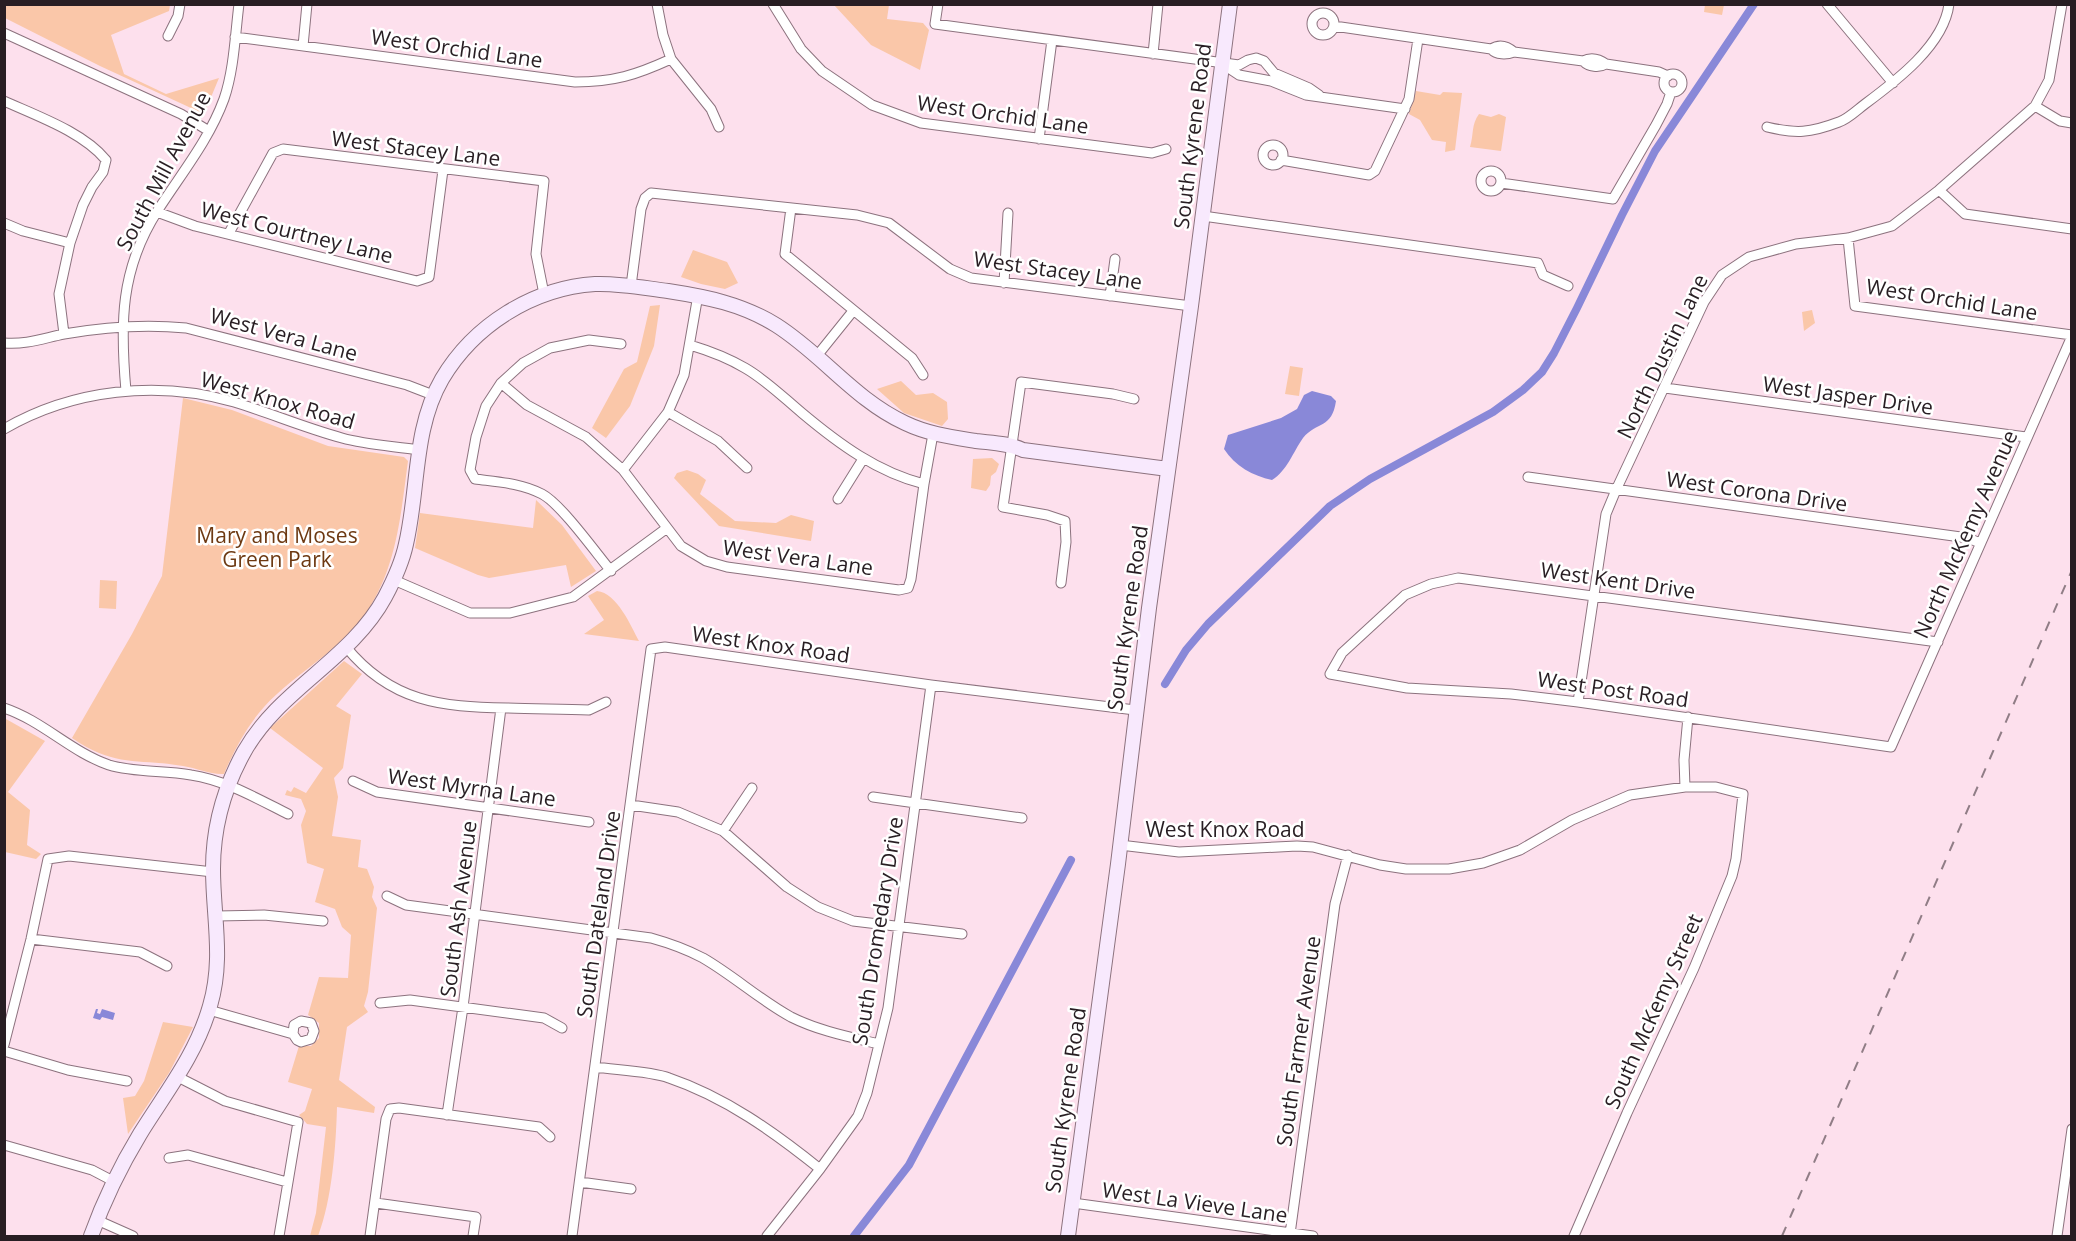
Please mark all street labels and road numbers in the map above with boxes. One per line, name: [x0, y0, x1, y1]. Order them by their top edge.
street label: West Orchid Lane: [369, 22, 545, 74]
street label: South Kyrene Road: [1167, 42, 1217, 230]
street label: South Mill Avenue: [109, 87, 217, 255]
street label: West Orchid Lane: [915, 88, 1091, 140]
street label: West Stacey Lane: [330, 124, 502, 172]
street label: West Courtney Lane: [198, 195, 396, 269]
street label: West Stacey Lane: [972, 244, 1144, 296]
street label: North Dustin Lane: [1610, 269, 1714, 443]
street label: West Orchid Lane: [1864, 272, 2040, 326]
street label: West Vera Lane: [207, 301, 361, 367]
street label: West Knox Road: [198, 365, 358, 435]
street label: West Jasper Drive: [1761, 369, 1935, 421]
street label: North McKemy Avenue: [1906, 426, 2024, 642]
street label: West Corona Drive: [1665, 464, 1849, 518]
street label: South Kyrene Road: [1100, 524, 1154, 712]
street label: West Vera Lane: [721, 533, 875, 581]
street label: West Kent Drive: [1539, 555, 1697, 605]
street label: West Knox Road: [690, 619, 852, 669]
street label: West Post Road: [1536, 665, 1690, 713]
street label: West Myrna Lane: [386, 761, 558, 813]
street label: South Dateland Drive: [570, 809, 626, 1019]
street label: South Dromedary Drive: [845, 815, 909, 1047]
street label: West Knox Road: [1145, 815, 1305, 843]
street label: South Ash Avenue: [433, 819, 483, 999]
street label: South McKemy Street: [1597, 909, 1709, 1113]
street label: South Farmer Avenue: [1269, 934, 1327, 1148]
street label: South Kyrene Road: [1038, 1006, 1092, 1194]
street label: West La Vieve Lane: [1101, 1175, 1289, 1229]

